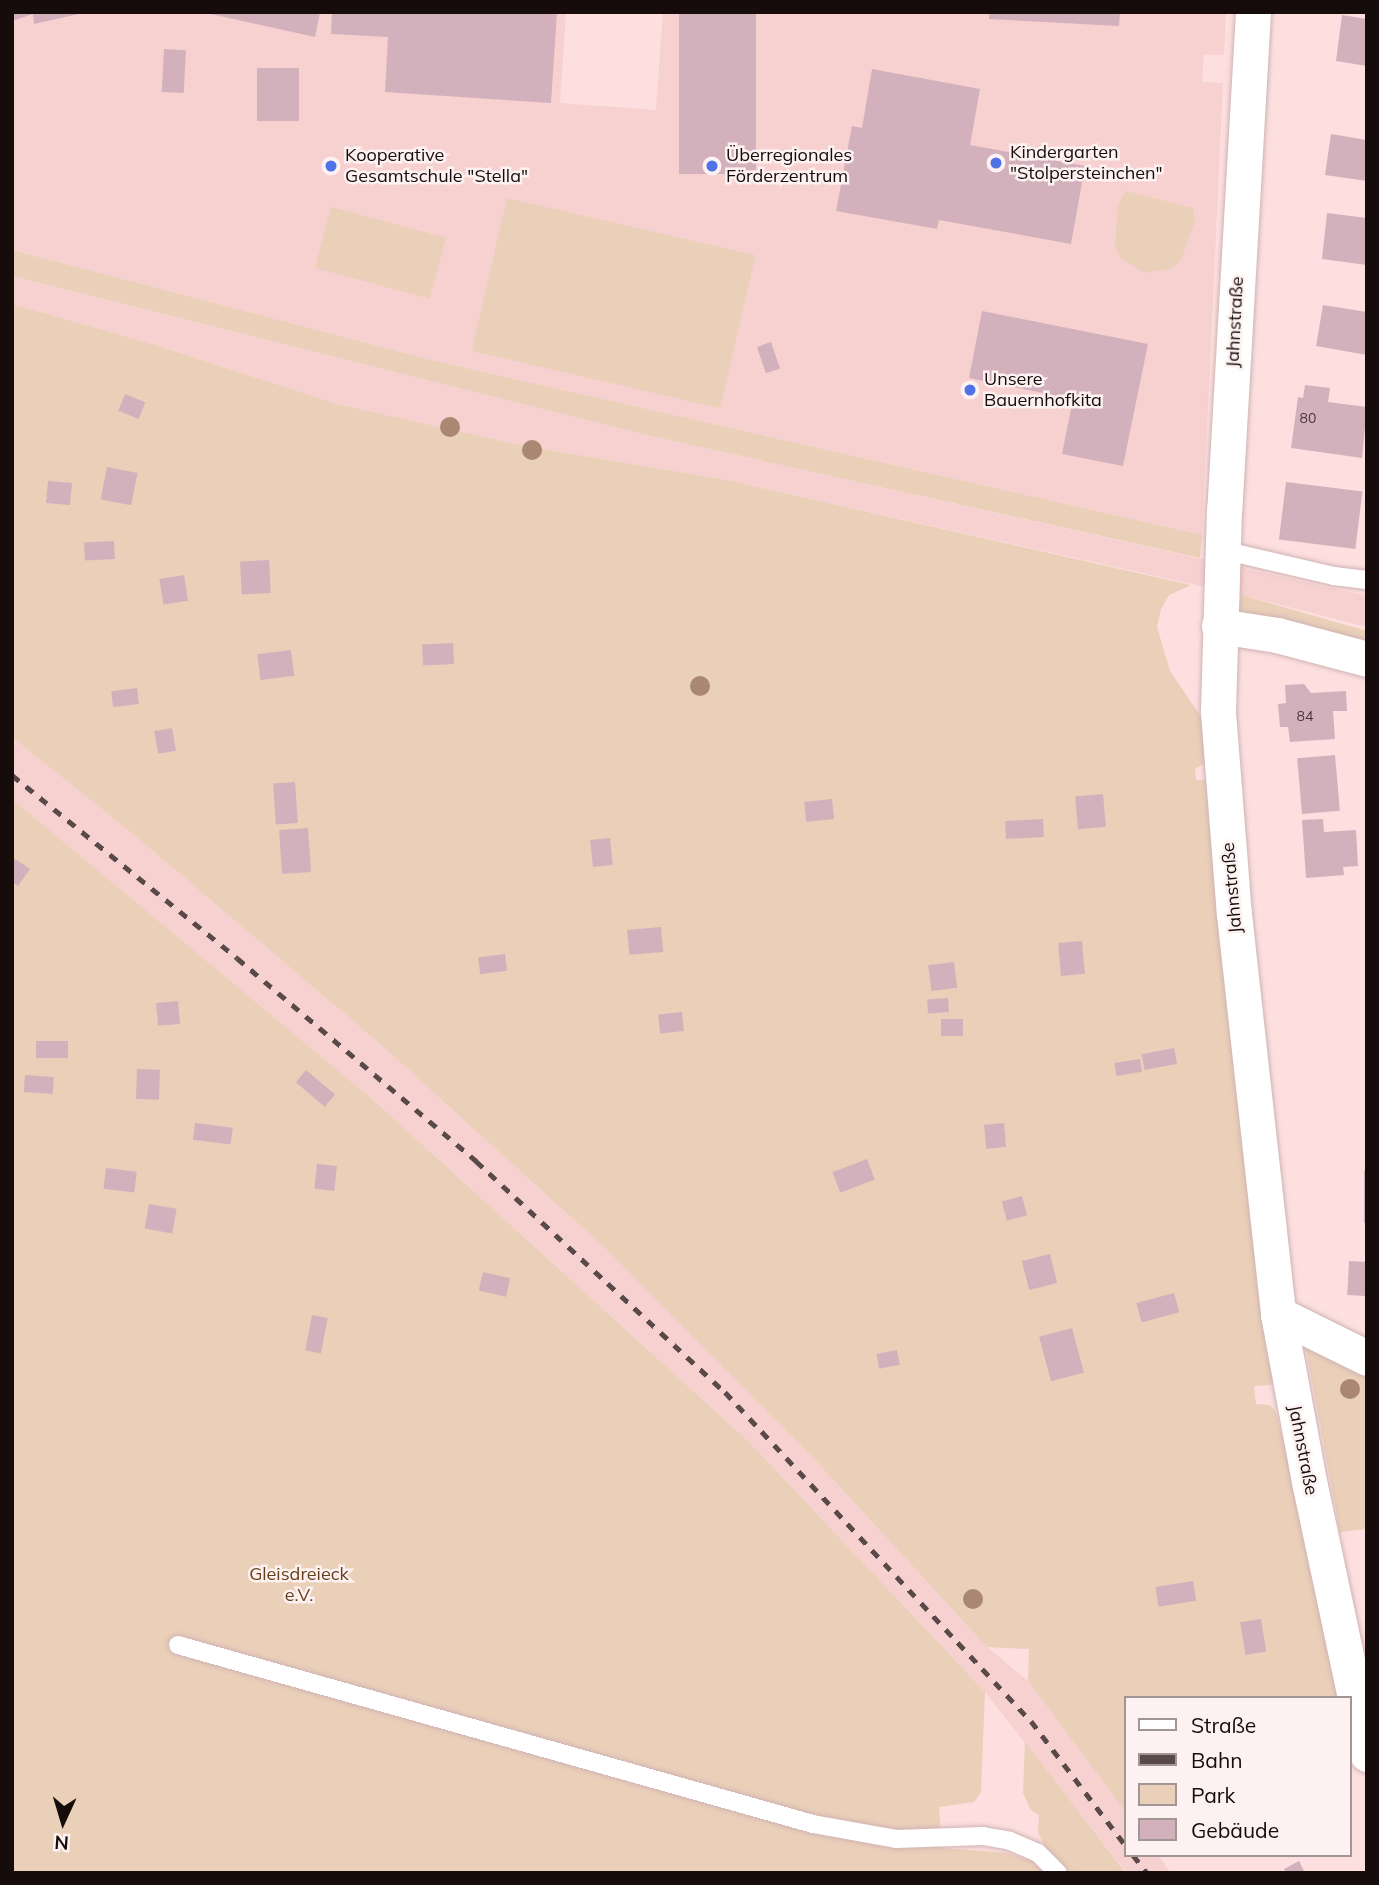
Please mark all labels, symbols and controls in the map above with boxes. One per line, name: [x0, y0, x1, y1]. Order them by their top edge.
place label: Kindergarten "Stolpersteinchen": [1010, 142, 1163, 184]
place label: Kooperative Gesamtschule "Stella": [345, 145, 528, 188]
place label: Überregionales Förderzentrum: [726, 145, 852, 188]
marker: Kindergarten "Stolpersteinchen": [988, 155, 1004, 171]
marker: Kooperative Gesamtschule "Stella": [323, 158, 339, 174]
marker: Überregionales Förderzentrum: [704, 158, 720, 174]
street label: Jahnstraße: [1222, 276, 1248, 368]
place label: Unsere Bauernhofkita: [984, 369, 1102, 412]
marker: Unsere Bauernhofkita: [962, 382, 978, 398]
house number: 80: [1300, 410, 1316, 426]
house number: 84: [1297, 708, 1313, 724]
street label: Jahnstraße: [1217, 842, 1247, 934]
street label: Jahnstraße: [1284, 1403, 1322, 1497]
park label: Gleisdreieck e.V.: [249, 1564, 349, 1606]
legend: [1124, 1696, 1351, 1857]
text: Straße: [1191, 1712, 1256, 1738]
text: Bahn: [1191, 1747, 1243, 1773]
text: Park: [1191, 1782, 1235, 1808]
north arrow: [28, 1787, 98, 1857]
text: Gebäude: [1191, 1817, 1279, 1843]
text: N: [54, 1830, 70, 1855]

